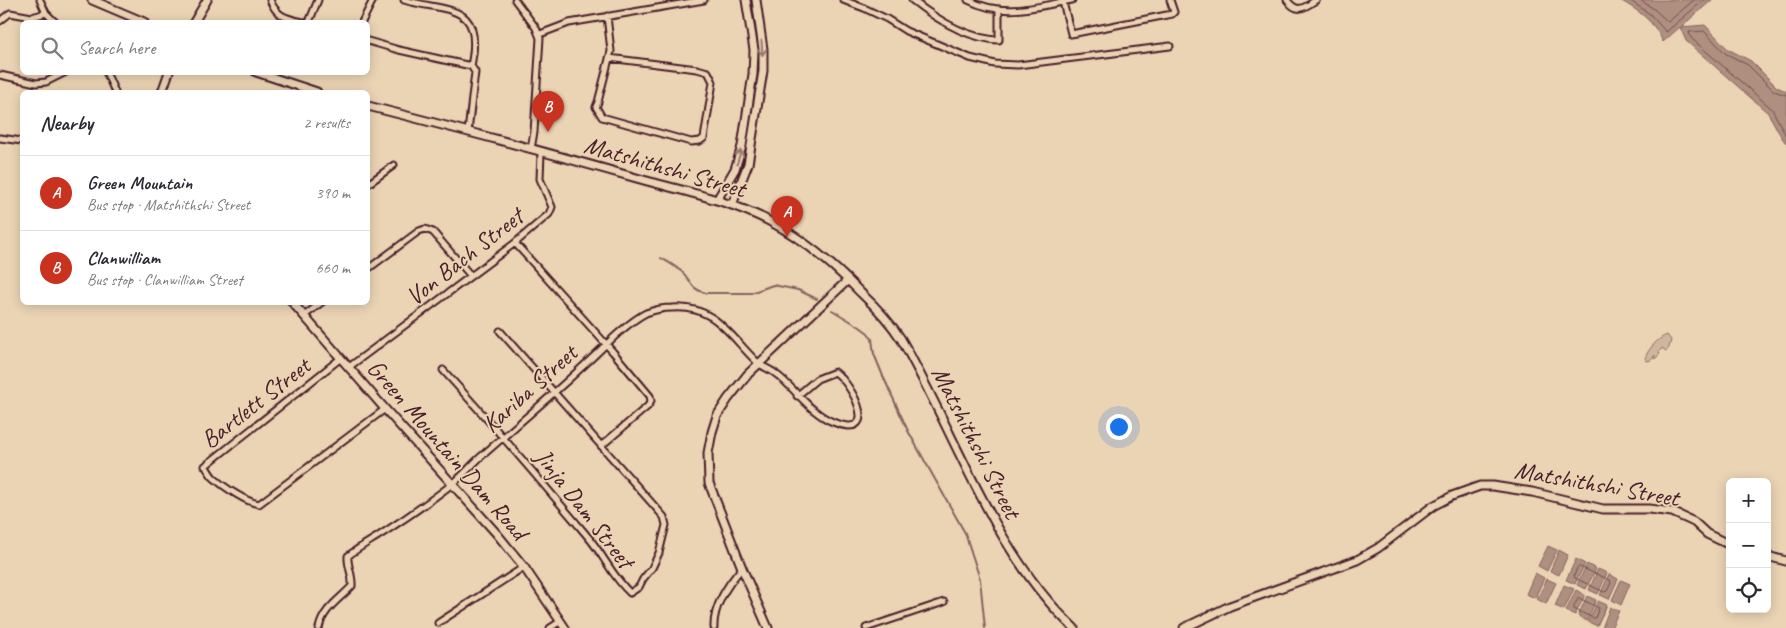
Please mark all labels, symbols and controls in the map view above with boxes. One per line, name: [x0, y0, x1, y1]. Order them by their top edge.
search box: [20, 20, 370, 75]
icon: search: [38, 34, 66, 62]
text: Search here: [78, 36, 155, 60]
one-way arrow: [758, 40, 767, 56]
pin: B: [532, 91, 564, 132]
text: Nearby: [40, 110, 93, 136]
text: 2 results: [303, 113, 350, 133]
street label: Matshithshi Street: [580, 129, 752, 206]
one-way arrow: [734, 149, 744, 165]
text: Green Mountain: [87, 171, 192, 195]
text: A: [52, 183, 60, 203]
text: 390 m: [316, 183, 350, 203]
text: Bus stop · Matshithshi Street: [87, 195, 250, 215]
pin: A: [771, 196, 803, 237]
street label: Von Bach Street: [400, 199, 533, 313]
text: Clanwilliam: [87, 246, 160, 270]
text: B: [52, 258, 60, 278]
text: 660 m: [316, 258, 350, 278]
text: Bus stop · Clanwilliam Street: [87, 270, 243, 290]
street label: Kariba Street: [475, 336, 586, 440]
street label: Bartlett Street: [195, 348, 319, 455]
street label: Green Mountain Dam Road: [360, 353, 537, 550]
street label: Matshithshi Street: [924, 361, 1029, 526]
your location: [1106, 414, 1132, 440]
street label: Jinja Dam Street: [527, 442, 643, 578]
street label: Matshithshi Street: [1512, 454, 1684, 515]
map controls: [1726, 478, 1771, 613]
button: +: [1726, 478, 1771, 523]
button: −: [1726, 523, 1771, 568]
button: locate: [1726, 568, 1771, 613]

